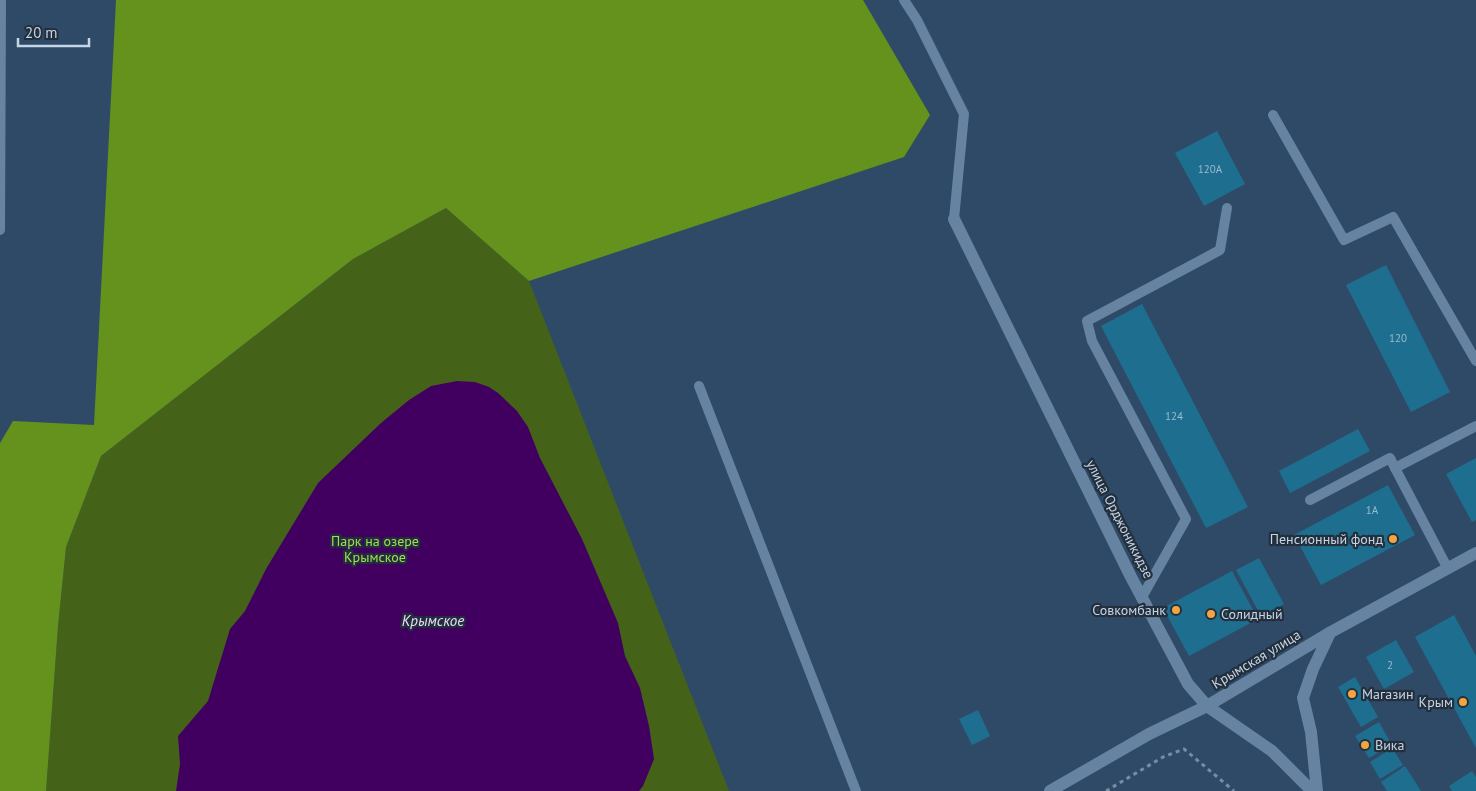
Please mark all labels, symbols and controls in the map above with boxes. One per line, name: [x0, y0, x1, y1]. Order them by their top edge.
scale bar: [18, 15, 89, 47]
text: 20 m: [25, 23, 58, 42]
house number: 120А: [1198, 162, 1223, 176]
house number: 120: [1389, 331, 1407, 345]
house number: 124: [1165, 409, 1183, 423]
street label: улица Орджоникидзе: [1082, 457, 1158, 581]
house number: 1А: [1366, 503, 1379, 517]
place label: Пенсионный фонд: [1270, 530, 1383, 548]
park label: Парк на озере Крымское: [331, 532, 419, 566]
marker: Пенсионный фонд: [1387, 533, 1399, 545]
place label: Совкомбанк: [1092, 601, 1166, 619]
marker: Совкомбанк: [1170, 604, 1182, 616]
place label: Солидный: [1221, 605, 1283, 623]
marker: Солидный: [1205, 608, 1217, 620]
water label: Крымское: [402, 611, 464, 630]
street label: Крымская улица: [1208, 625, 1304, 693]
house number: 2: [1387, 658, 1393, 672]
place label: Магазин: [1362, 685, 1414, 703]
marker: Магазин: [1346, 688, 1358, 700]
place label: Крым: [1419, 693, 1453, 711]
marker: Крым: [1457, 696, 1469, 708]
place label: Вика: [1375, 736, 1405, 754]
marker: Вика: [1359, 739, 1371, 751]

